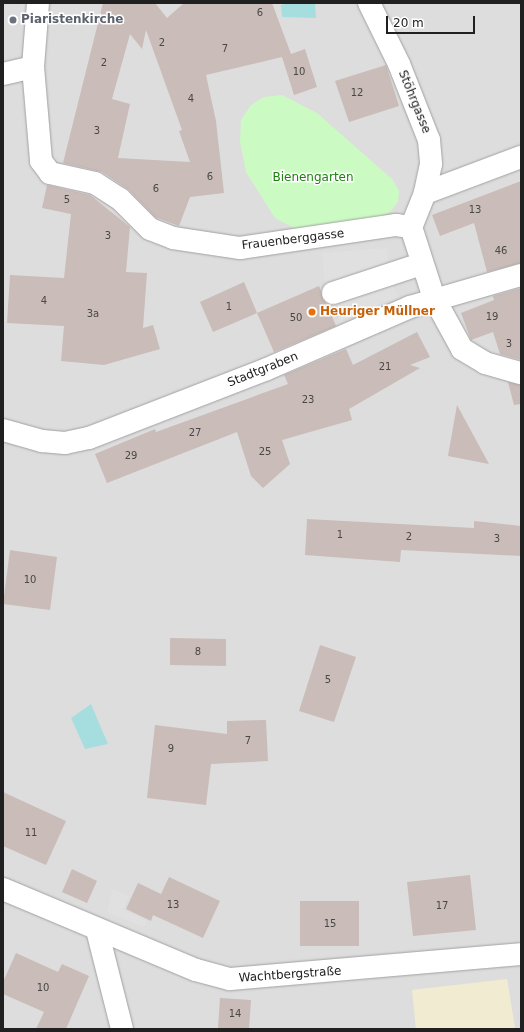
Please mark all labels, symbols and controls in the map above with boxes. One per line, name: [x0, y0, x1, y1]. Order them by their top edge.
house number: 6: [257, 7, 263, 19]
scale bar: [388, 8, 477, 34]
place label: Piaristenkirche: [21, 13, 123, 27]
marker: Piaristenkirche: [8, 15, 18, 25]
text: 20 m: [393, 16, 424, 30]
house number: 2: [159, 37, 165, 49]
house number: 7: [222, 43, 228, 55]
house number: 2: [101, 57, 107, 69]
house number: 10: [293, 66, 305, 78]
street label: Stöhrgasse: [395, 68, 433, 136]
house number: 12: [351, 87, 363, 99]
house number: 4: [188, 93, 194, 105]
house number: 3: [94, 125, 100, 137]
house number: 6: [207, 171, 213, 183]
park label: Bienengarten: [272, 171, 354, 185]
house number: 6: [153, 183, 159, 195]
house number: 5: [64, 194, 70, 206]
house number: 13: [469, 204, 481, 216]
street label: Frauenberggasse: [241, 227, 345, 253]
house number: 3: [105, 230, 111, 242]
house number: 46: [495, 245, 507, 257]
house number: 4: [41, 295, 47, 307]
house number: 1: [226, 301, 232, 313]
place label: Heuriger Müllner: [320, 305, 435, 319]
marker: Heuriger Müllner: [307, 307, 317, 317]
house number: 3a: [87, 308, 99, 320]
house number: 19: [486, 311, 498, 323]
house number: 50: [290, 312, 302, 324]
house number: 3: [506, 338, 512, 350]
street label: Stadtgraben: [226, 349, 300, 391]
house number: 21: [379, 361, 391, 373]
house number: 23: [302, 394, 314, 406]
house number: 27: [189, 427, 201, 439]
house number: 25: [259, 446, 271, 458]
house number: 29: [125, 450, 137, 462]
house number: 1: [337, 529, 343, 541]
house number: 2: [406, 531, 412, 543]
house number: 3: [494, 533, 500, 545]
house number: 10: [24, 574, 36, 586]
house number: 8: [195, 646, 201, 658]
house number: 5: [325, 674, 331, 686]
house number: 7: [245, 735, 251, 747]
house number: 9: [168, 743, 174, 755]
house number: 11: [25, 827, 37, 839]
house number: 13: [167, 899, 179, 911]
house number: 17: [436, 900, 448, 912]
house number: 15: [324, 918, 336, 930]
street label: Wachtbergstraße: [238, 964, 342, 986]
house number: 10: [37, 982, 49, 994]
house number: 14: [229, 1008, 241, 1020]

